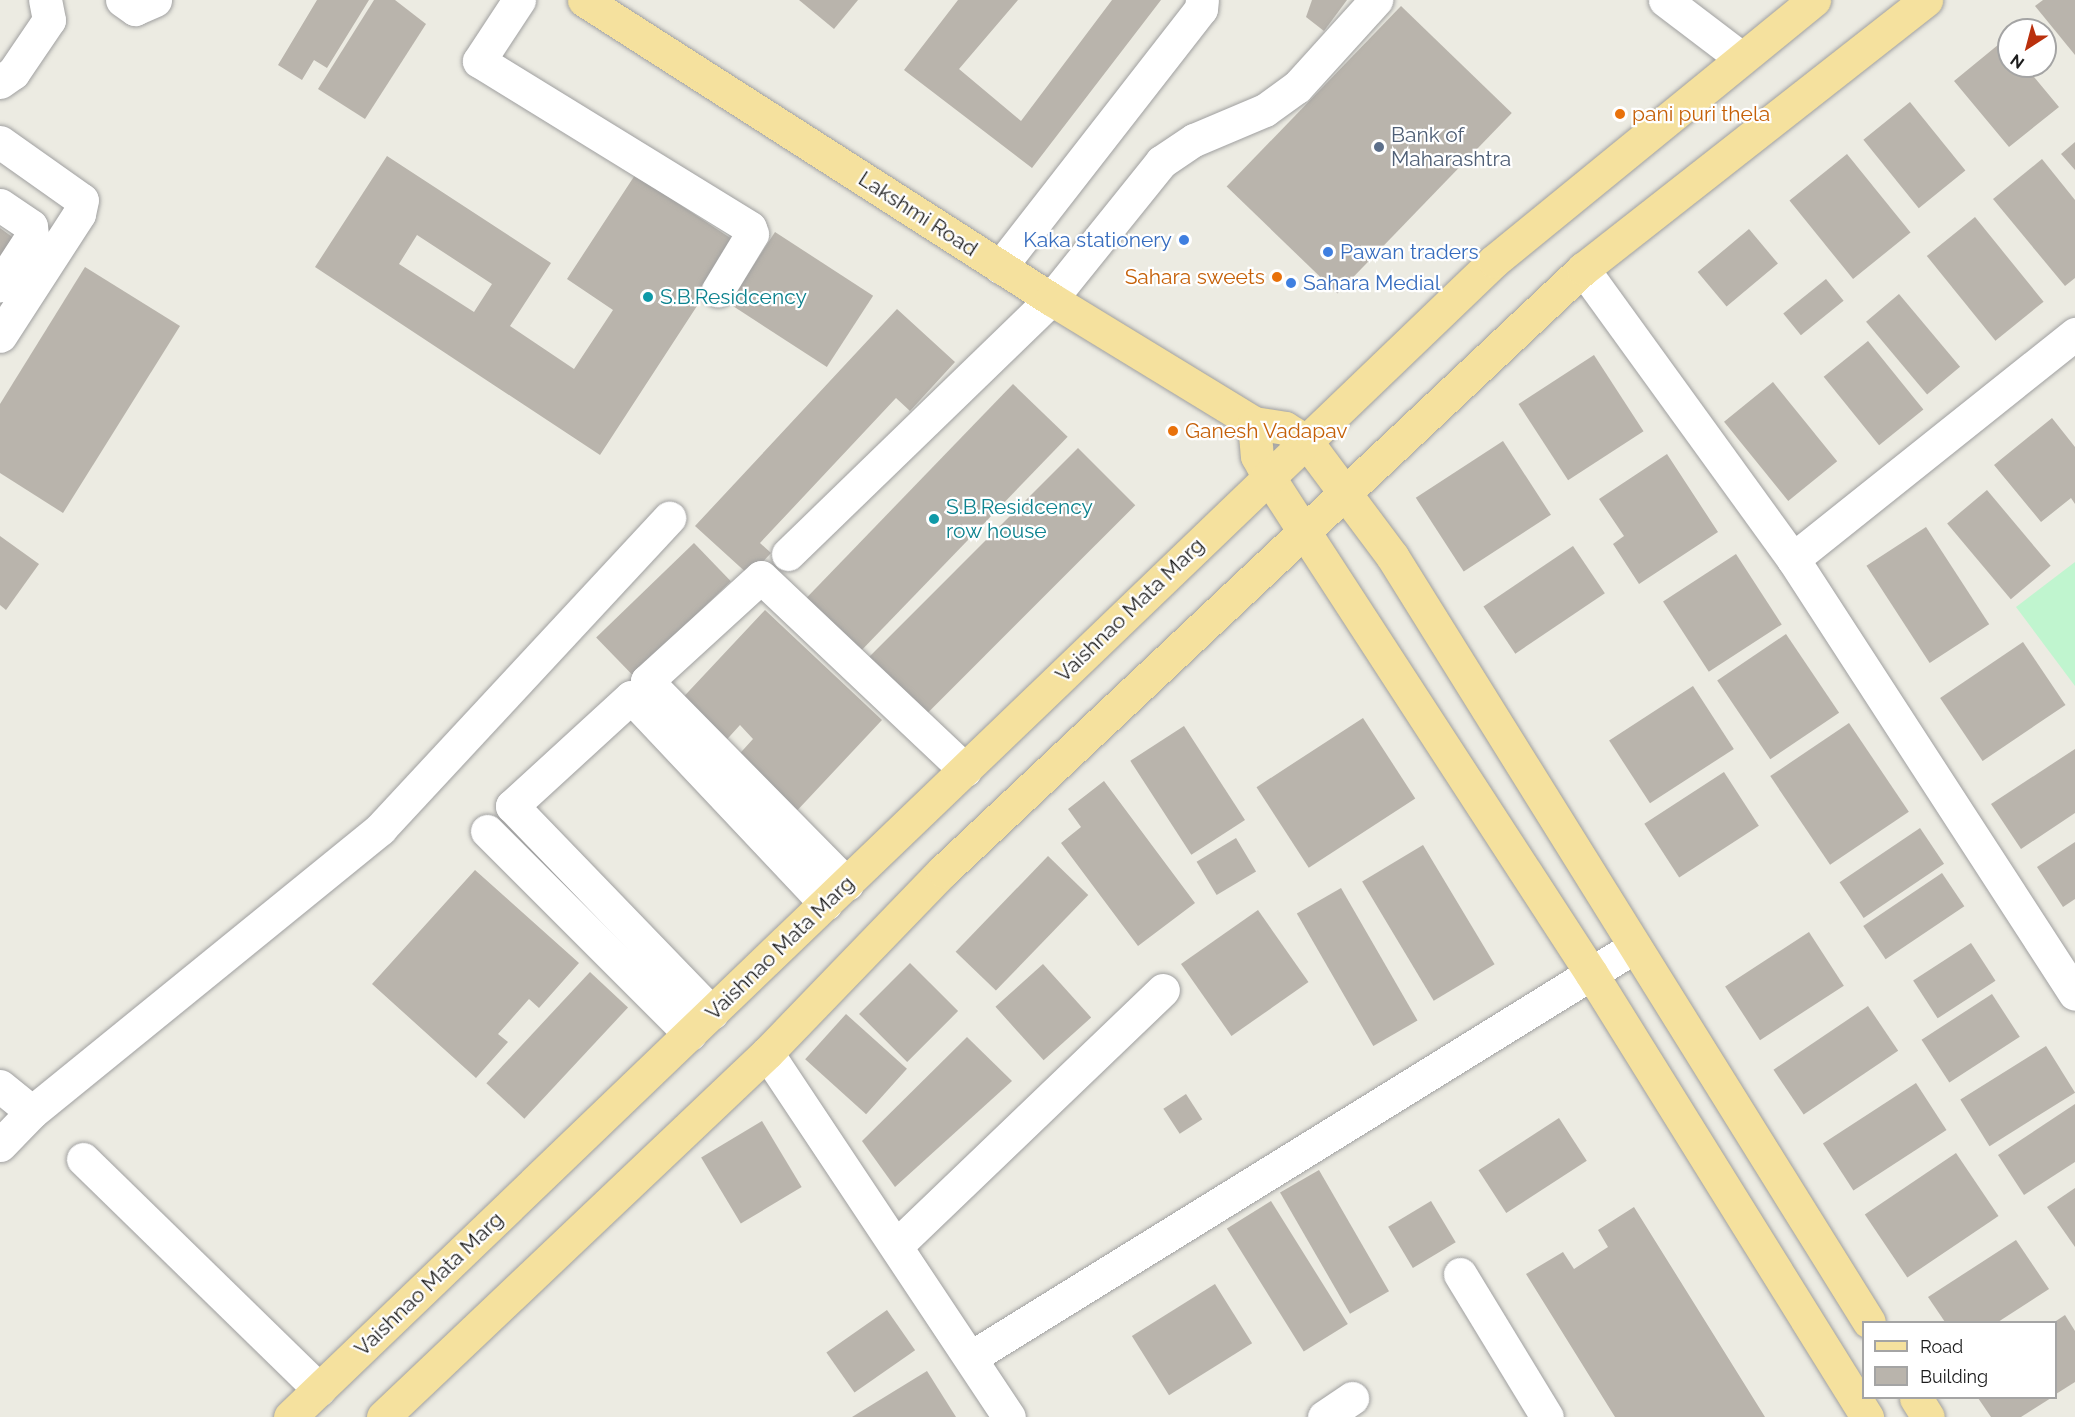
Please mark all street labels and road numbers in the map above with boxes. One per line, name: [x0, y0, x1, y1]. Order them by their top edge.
street label: Lakshmi Road: [854, 166, 982, 262]
street label: Vaishnao Mata Marg: [1051, 533, 1209, 687]
street label: Vaishnao Mata Marg: [701, 871, 859, 1025]
street label: Vaishnao Mata Marg: [350, 1207, 508, 1361]

